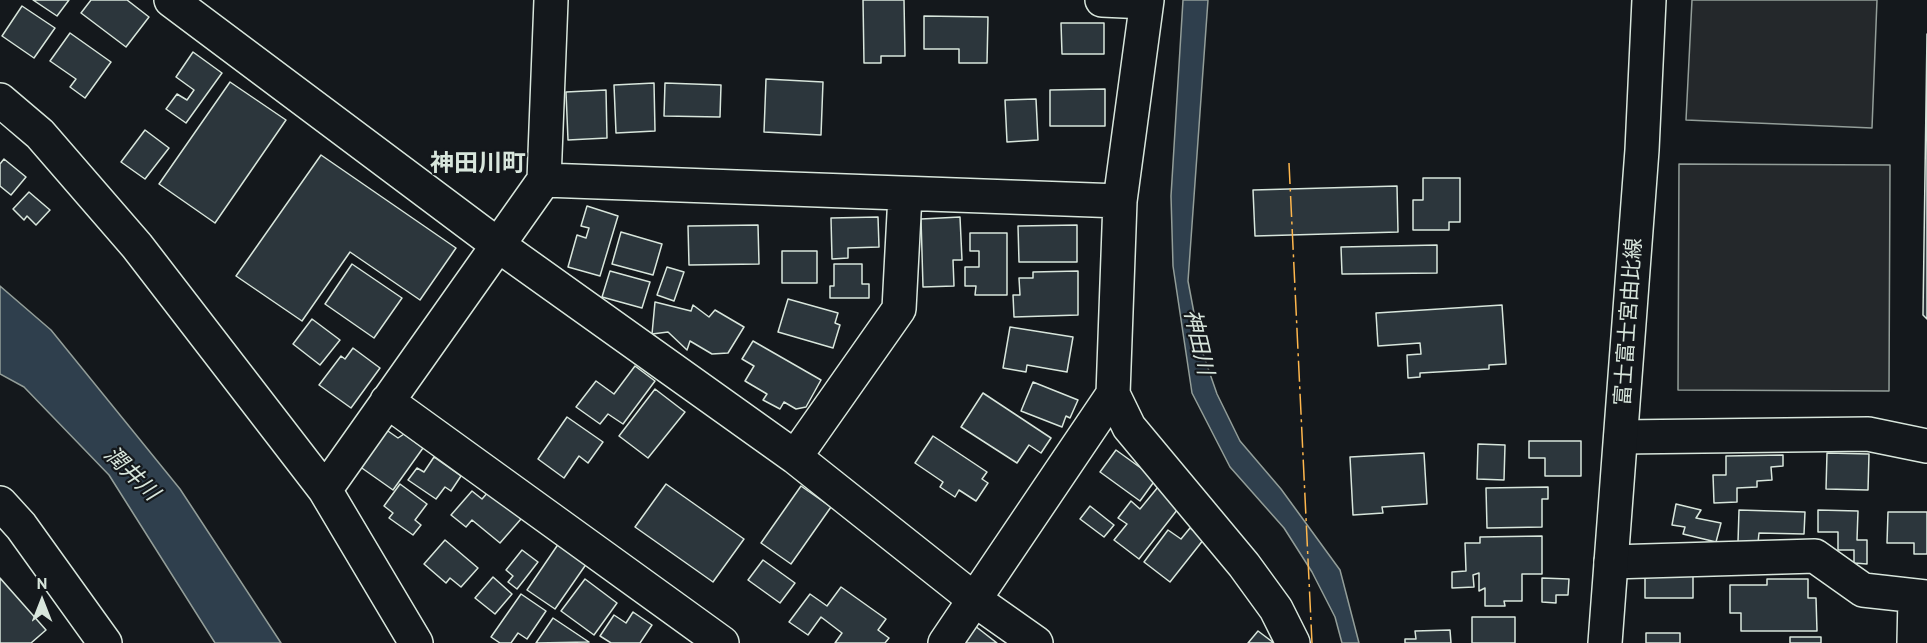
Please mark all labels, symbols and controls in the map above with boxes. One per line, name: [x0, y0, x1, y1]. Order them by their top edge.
district label: 神田川町: [430, 150, 526, 178]
street label: 富士富士宮由比線: [1611, 237, 1647, 407]
water label: 神田川: [1178, 307, 1218, 377]
water label: 潤井川: [98, 442, 164, 506]
north arrow: [12, 571, 72, 631]
text: N: [37, 573, 47, 593]

